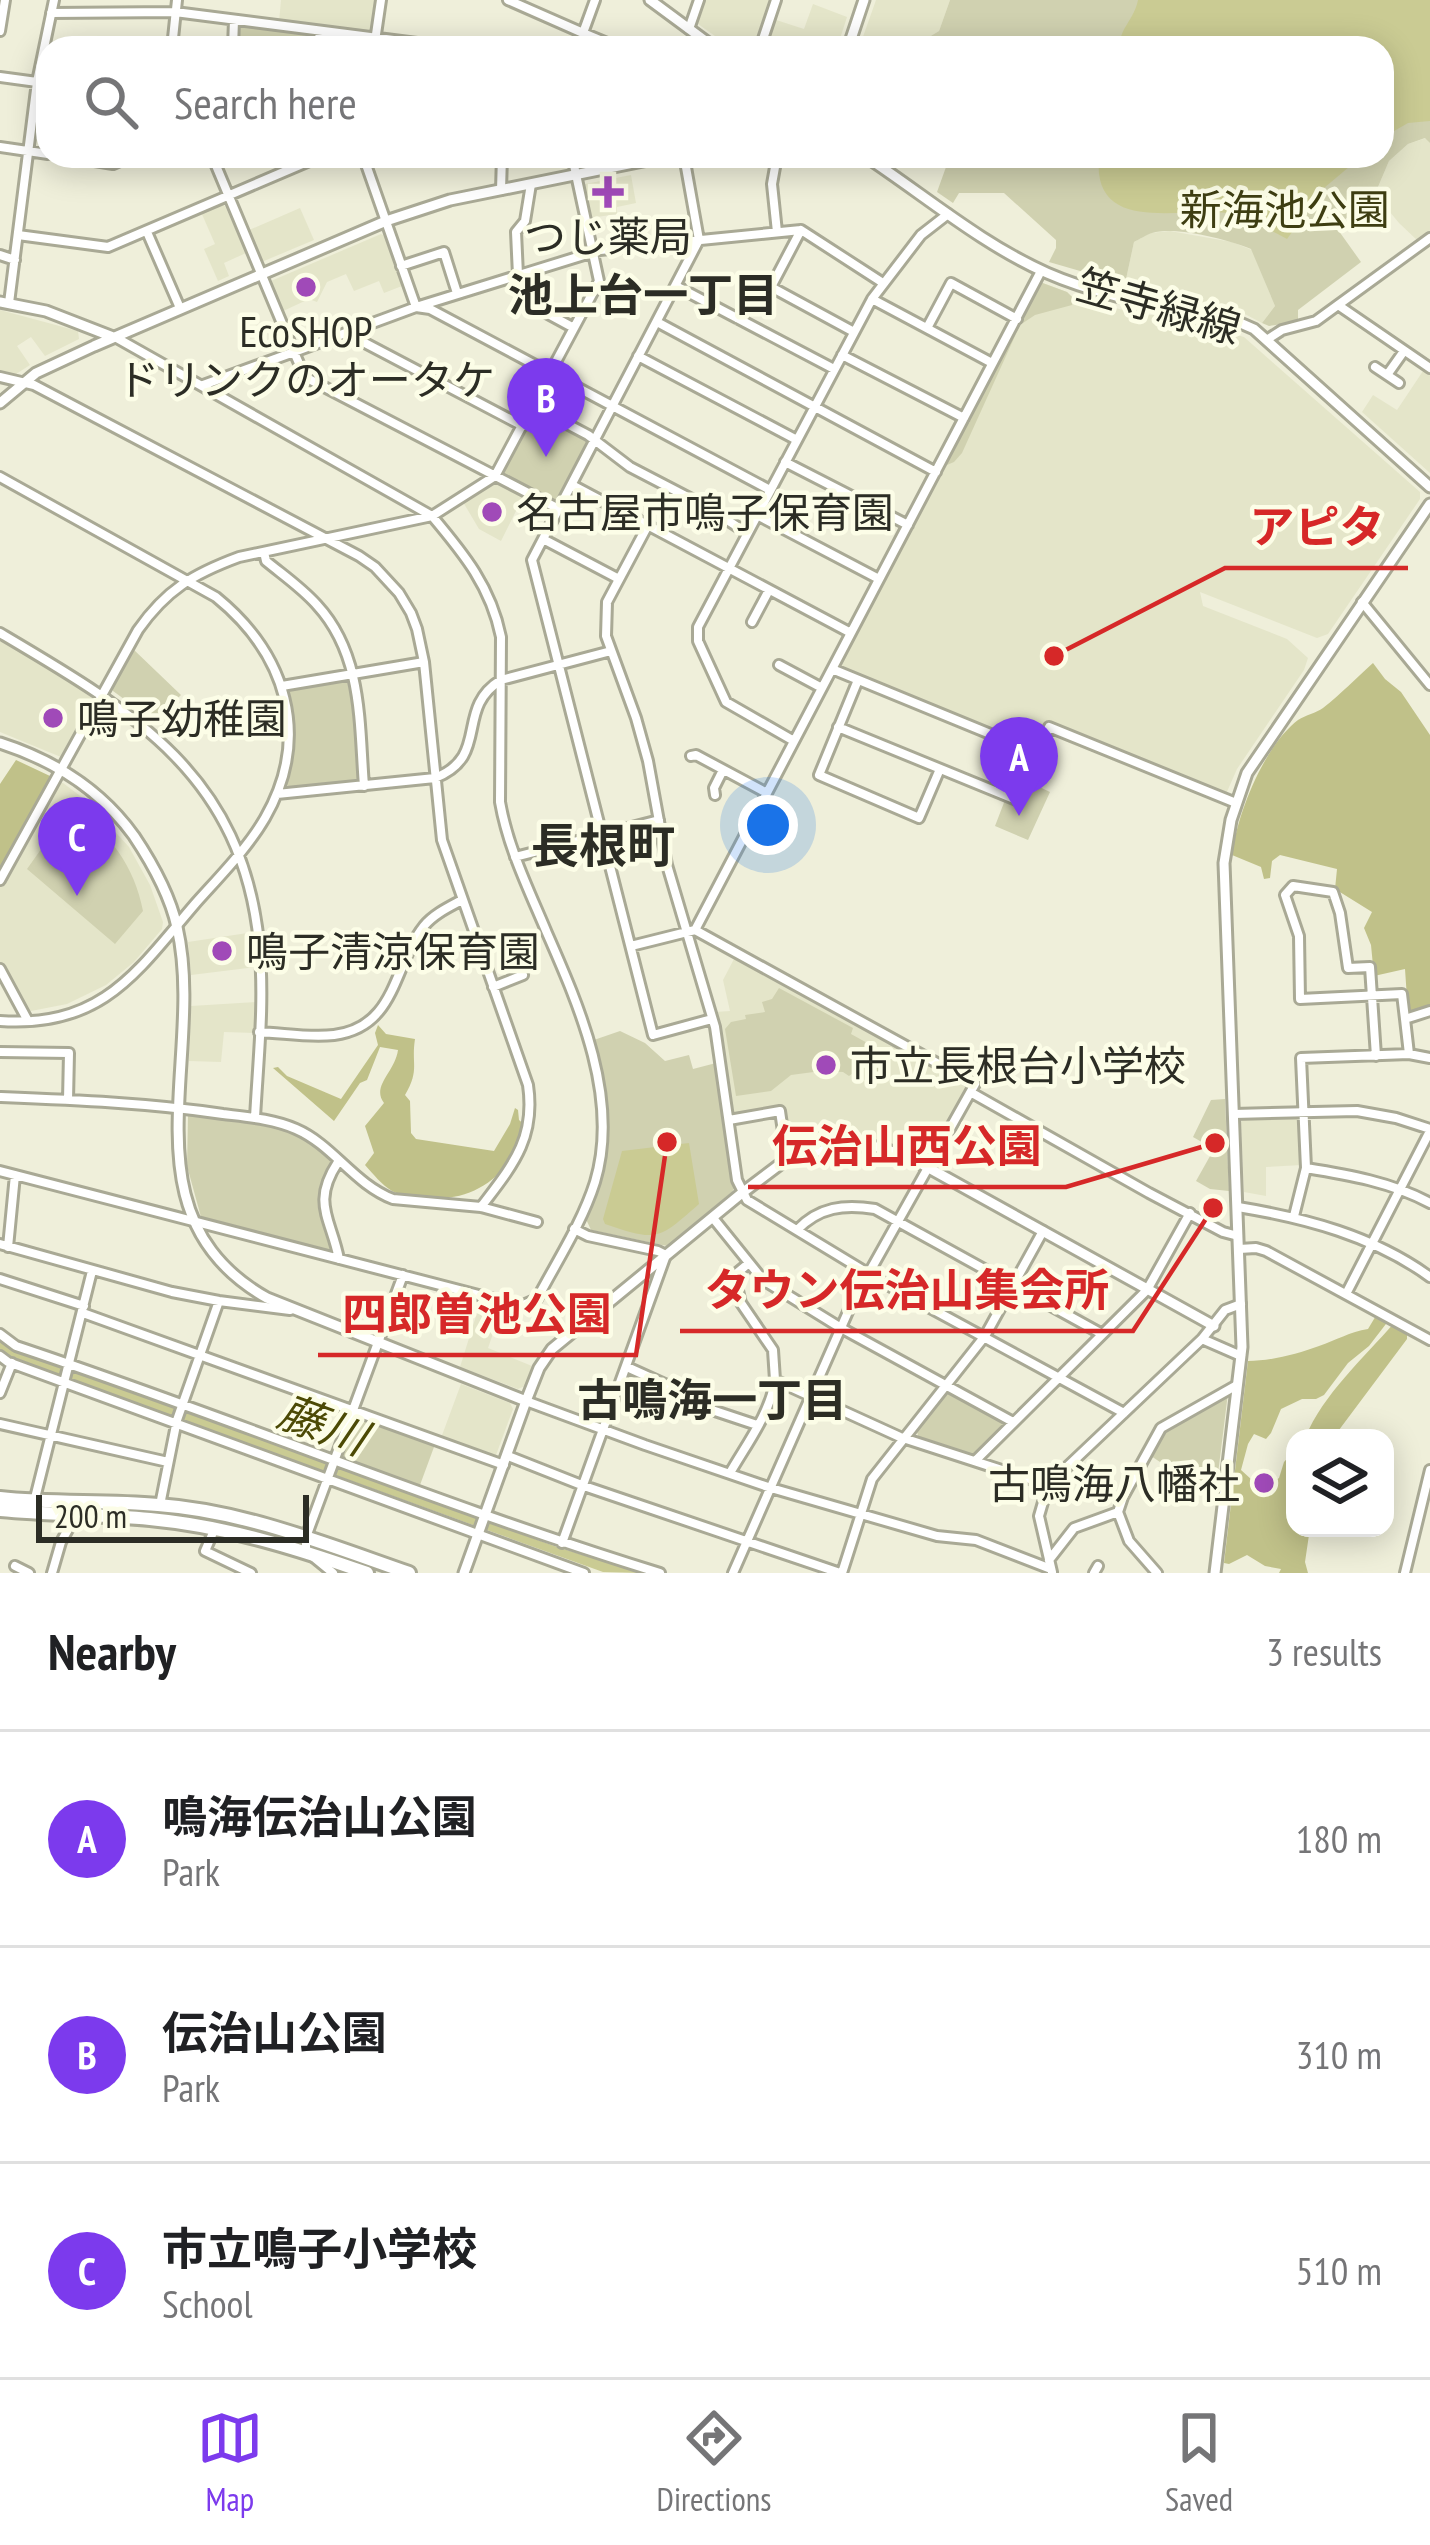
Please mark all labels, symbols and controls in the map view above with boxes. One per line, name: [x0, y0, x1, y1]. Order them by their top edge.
search box: [36, 36, 1394, 168]
icon: search: [78, 69, 144, 135]
text: Search here: [174, 73, 357, 131]
marker: つじ薬局: [595, 179, 621, 205]
park label: 新海池公園: [1180, 182, 1390, 237]
place label: つじ薬局: [524, 209, 692, 264]
street label: 笠寺緑線: [1071, 256, 1247, 356]
district label: 池上台一丁目: [508, 265, 778, 323]
marker: EcoSHOP ドリンクのオータケ: [293, 274, 319, 300]
place label: EcoSHOP ドリンクのオータケ: [117, 304, 495, 407]
pin: B: [507, 358, 585, 457]
place label: 名古屋市鳴子保育園: [516, 485, 894, 540]
callout: アピタ: [1225, 487, 1408, 568]
text: アピタ: [1249, 497, 1385, 555]
marker: 名古屋市鳴子保育園: [479, 499, 505, 525]
place label: 鳴子幼稚園: [77, 691, 287, 746]
marker: 鳴子幼稚園: [40, 705, 66, 731]
pin: A: [980, 717, 1058, 816]
your location: [738, 795, 798, 855]
pin: C: [38, 797, 116, 896]
district label: 長根町: [531, 814, 675, 876]
place label: 鳴子清涼保育園: [246, 924, 540, 979]
marker: 鳴子清涼保育園: [209, 938, 235, 964]
place label: 市立長根台小学校: [850, 1038, 1186, 1093]
marker: 市立長根台小学校: [813, 1052, 839, 1078]
callout: 伝治山西公園: [748, 1106, 1066, 1187]
text: 伝治山西公園: [772, 1116, 1042, 1174]
callout: タウン伝治山集会所: [680, 1250, 1133, 1331]
text: タウン伝治山集会所: [704, 1260, 1110, 1318]
callout: 四郎曽池公園: [318, 1274, 636, 1355]
text: 四郎曽池公園: [342, 1284, 612, 1342]
district label: 古鳴海一丁目: [577, 1370, 847, 1428]
water label: 藤川: [271, 1381, 379, 1468]
map controls: [1286, 1429, 1394, 1537]
button: layers: [1286, 1429, 1394, 1537]
place label: 古鳴海八幡社: [988, 1456, 1240, 1511]
marker: 古鳴海八幡社: [1251, 1470, 1277, 1496]
scale bar: [36, 1489, 309, 1542]
text: 200 m: [54, 1494, 127, 1537]
text: Nearby: [48, 1618, 176, 1684]
text: 3 results: [1266, 1626, 1382, 1677]
text: 鳴海伝治山公園: [162, 1787, 477, 1845]
text: A: [77, 1813, 97, 1864]
text: 180 m: [1296, 1813, 1382, 1864]
text: Park: [162, 1846, 220, 1897]
text: 伝治山公園: [162, 2003, 387, 2061]
text: B: [77, 2029, 97, 2080]
text: 310 m: [1296, 2029, 1382, 2080]
text: Park: [162, 2062, 220, 2113]
text: 市立鳴子小学校: [162, 2219, 477, 2277]
text: C: [78, 2245, 96, 2296]
text: 510 m: [1296, 2245, 1382, 2296]
text: School: [162, 2278, 253, 2329]
tab: Map: [197, 2405, 263, 2520]
tab: Directions: [657, 2405, 771, 2520]
tab: Saved: [1165, 2405, 1233, 2520]

